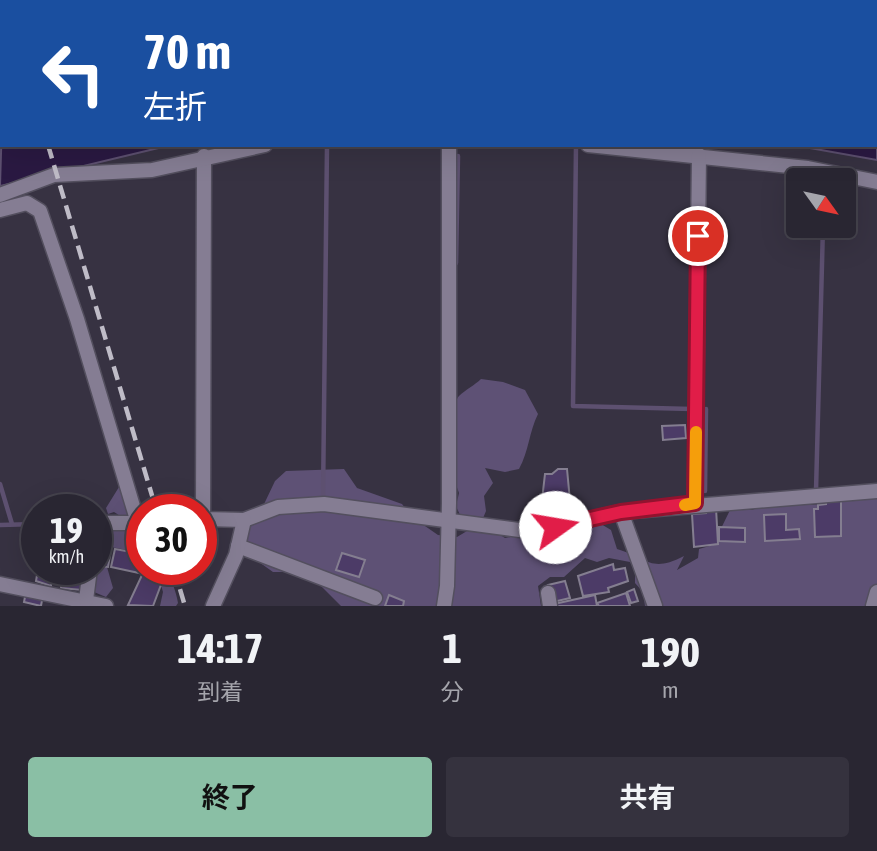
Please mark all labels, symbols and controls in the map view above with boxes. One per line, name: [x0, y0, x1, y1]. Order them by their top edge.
text: 70 m: [143, 23, 231, 79]
icon: left: [28, 28, 119, 119]
text: 左折: [143, 88, 207, 125]
north arrow: [786, 168, 856, 238]
map controls: [786, 168, 856, 238]
pin: [668, 206, 728, 266]
icon: arrive: [679, 217, 717, 255]
position arrow: [518, 490, 592, 564]
speed limit sign: 30: [126, 494, 217, 585]
text: 19: [50, 510, 83, 550]
text: km/h: [49, 546, 84, 567]
text: 14:17: [177, 624, 264, 672]
text: 1: [442, 624, 462, 672]
text: 190: [641, 628, 700, 676]
text: m: [662, 677, 679, 703]
text: 到着: [197, 679, 243, 705]
text: 分: [441, 679, 464, 705]
button: 終了: [28, 757, 432, 837]
button: 共有: [446, 757, 849, 837]

